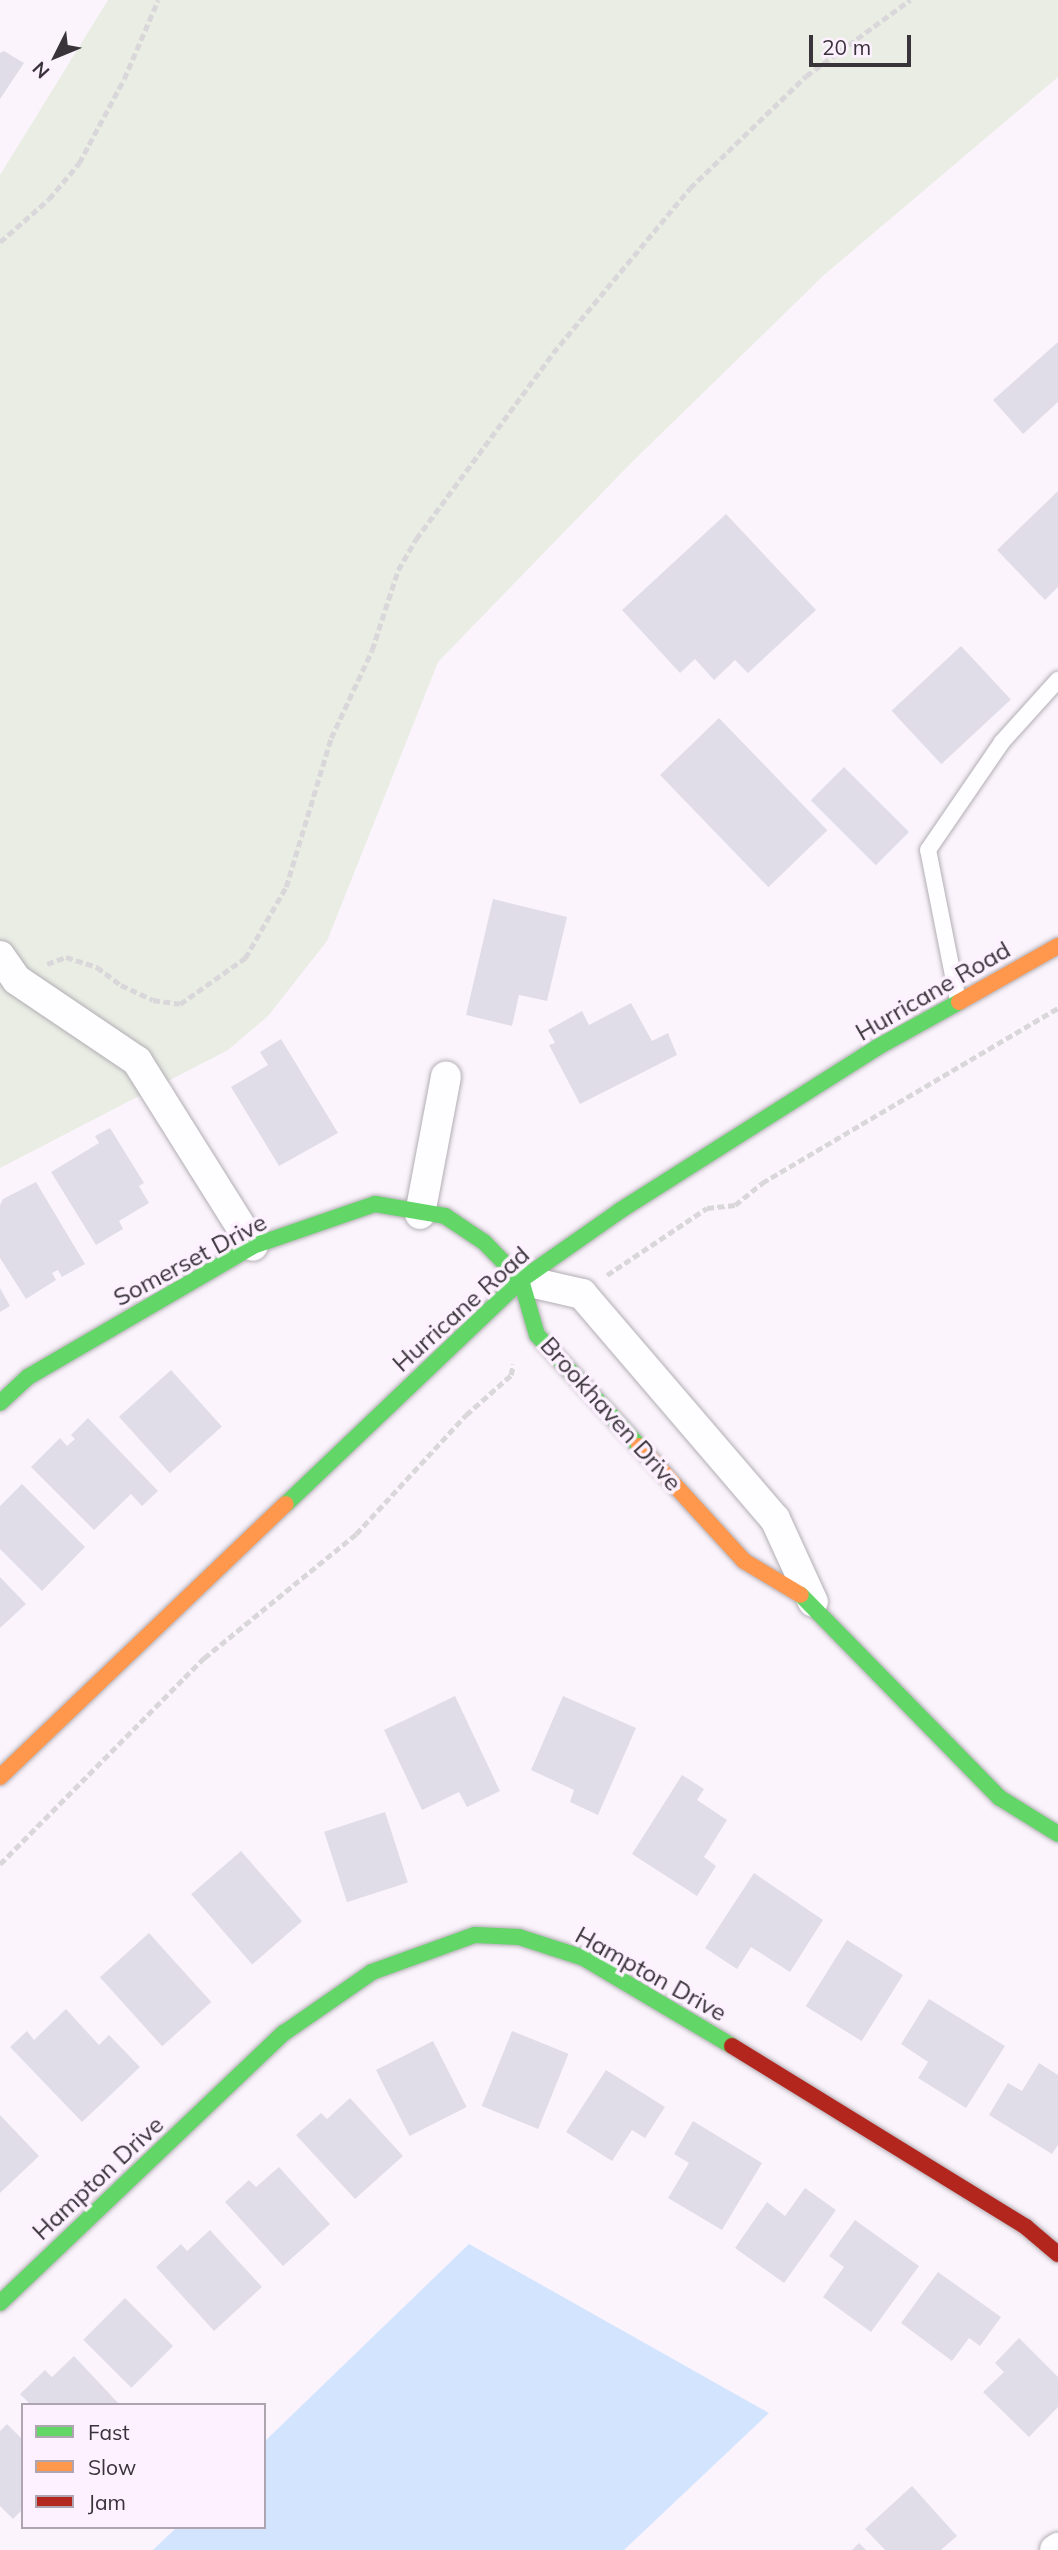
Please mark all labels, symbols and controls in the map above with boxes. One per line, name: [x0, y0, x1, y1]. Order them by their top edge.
north arrow: [21, 21, 91, 91]
scale bar: [813, 21, 914, 65]
text: 20 m: [822, 34, 871, 60]
text: N: [27, 57, 54, 84]
street label: Hurricane Road: [851, 935, 1015, 1047]
street label: Somerset Drive: [109, 1208, 271, 1312]
street label: Hurricane Road: [387, 1240, 535, 1378]
street label: Brookhaven Drive: [534, 1331, 688, 1497]
street label: Hampton Drive: [570, 1921, 732, 2027]
street label: Hampton Drive: [27, 2110, 169, 2246]
legend: [21, 2403, 266, 2529]
text: Fast: [88, 2419, 130, 2445]
text: Slow: [88, 2454, 136, 2480]
text: Jam: [88, 2489, 126, 2515]

